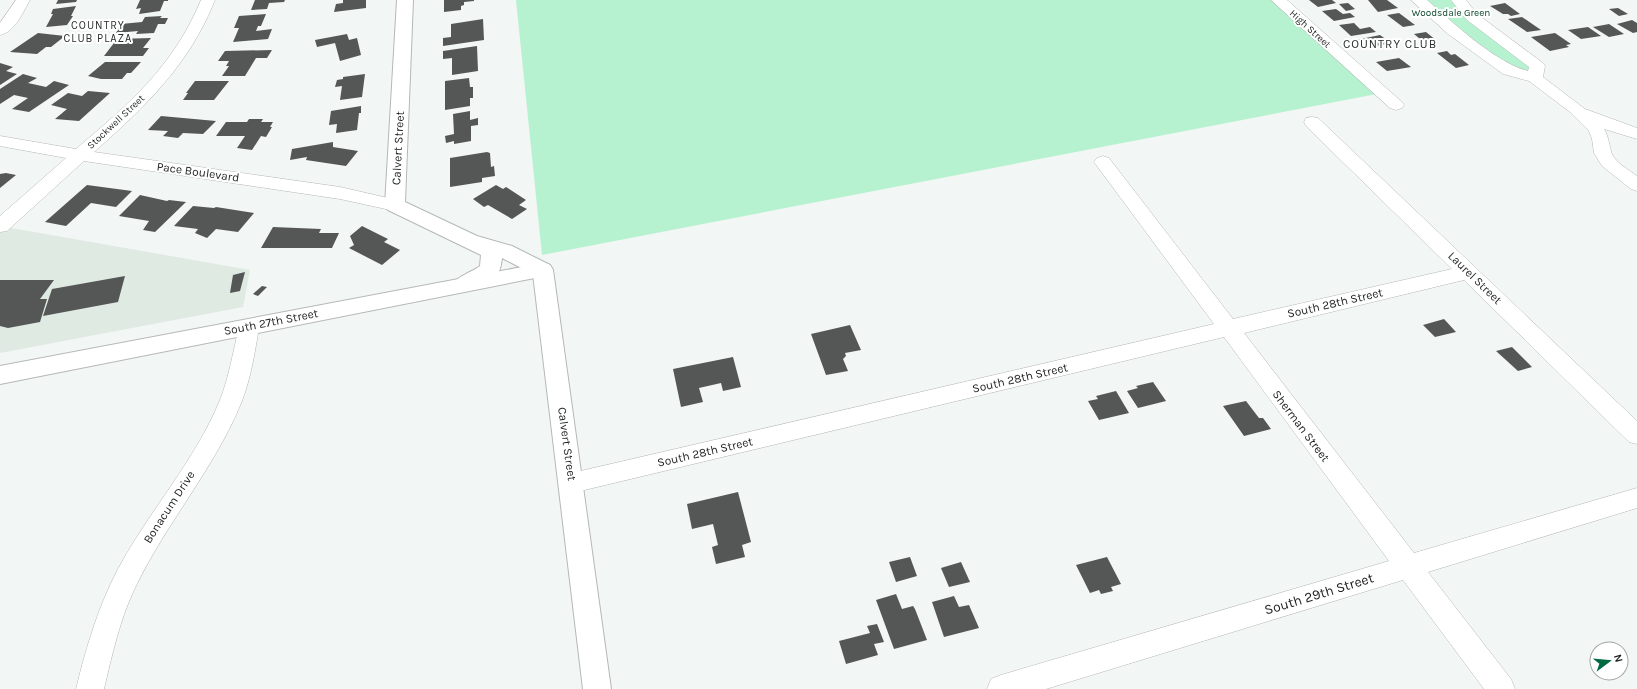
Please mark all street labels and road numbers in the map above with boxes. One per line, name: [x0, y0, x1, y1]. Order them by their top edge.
street label: High Street: [1287, 7, 1333, 51]
street label: Stockwell Street: [85, 92, 147, 152]
street label: Calvert Street: [389, 110, 407, 185]
street label: Pace Boulevard: [156, 159, 240, 185]
street label: Laurel Street: [1445, 249, 1505, 307]
street label: South 28th Street: [1286, 285, 1385, 321]
street label: South 27th Street: [223, 306, 320, 338]
street label: South 28th Street: [971, 360, 1070, 396]
street label: Sherman Street: [1270, 387, 1333, 465]
street label: Calvert Street: [555, 406, 579, 482]
street label: South 28th Street: [656, 434, 755, 470]
street label: Bonacum Drive: [140, 468, 198, 546]
street label: South 29th Street: [1262, 569, 1376, 619]

